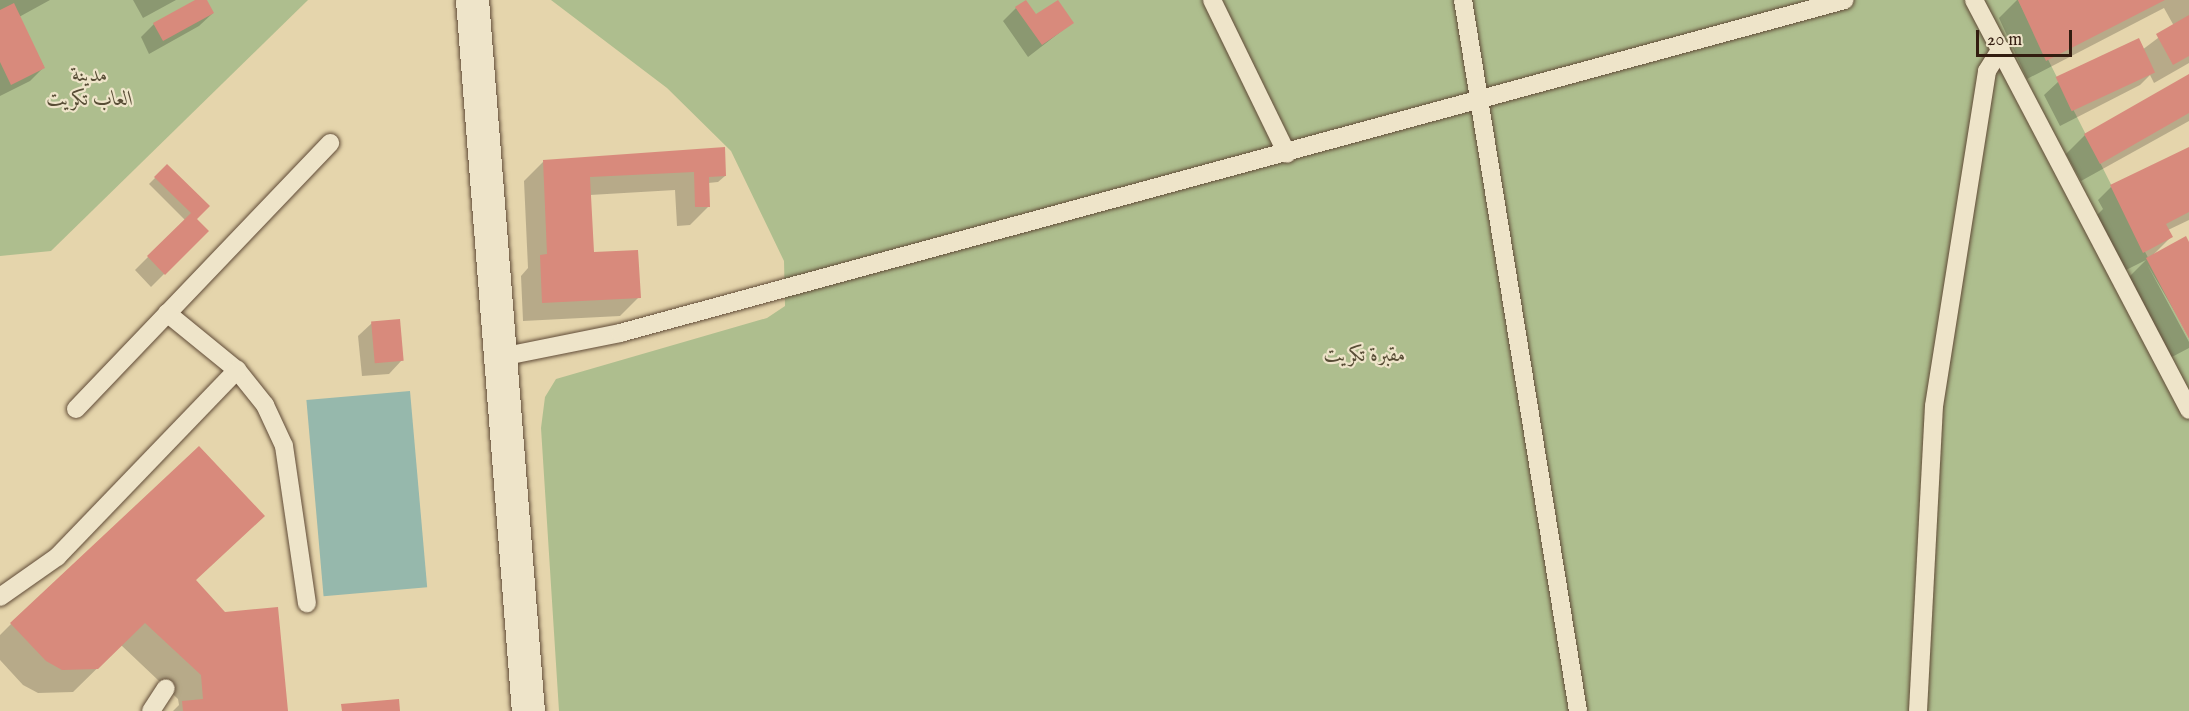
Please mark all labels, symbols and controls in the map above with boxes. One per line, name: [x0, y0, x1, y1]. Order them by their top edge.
scale bar: [1979, 18, 2075, 56]
text: 20 m: [1987, 29, 2022, 52]
park label: مدينة العاب تكريت: [47, 63, 133, 113]
park label: مقبرة تكريت: [1324, 343, 1406, 369]

